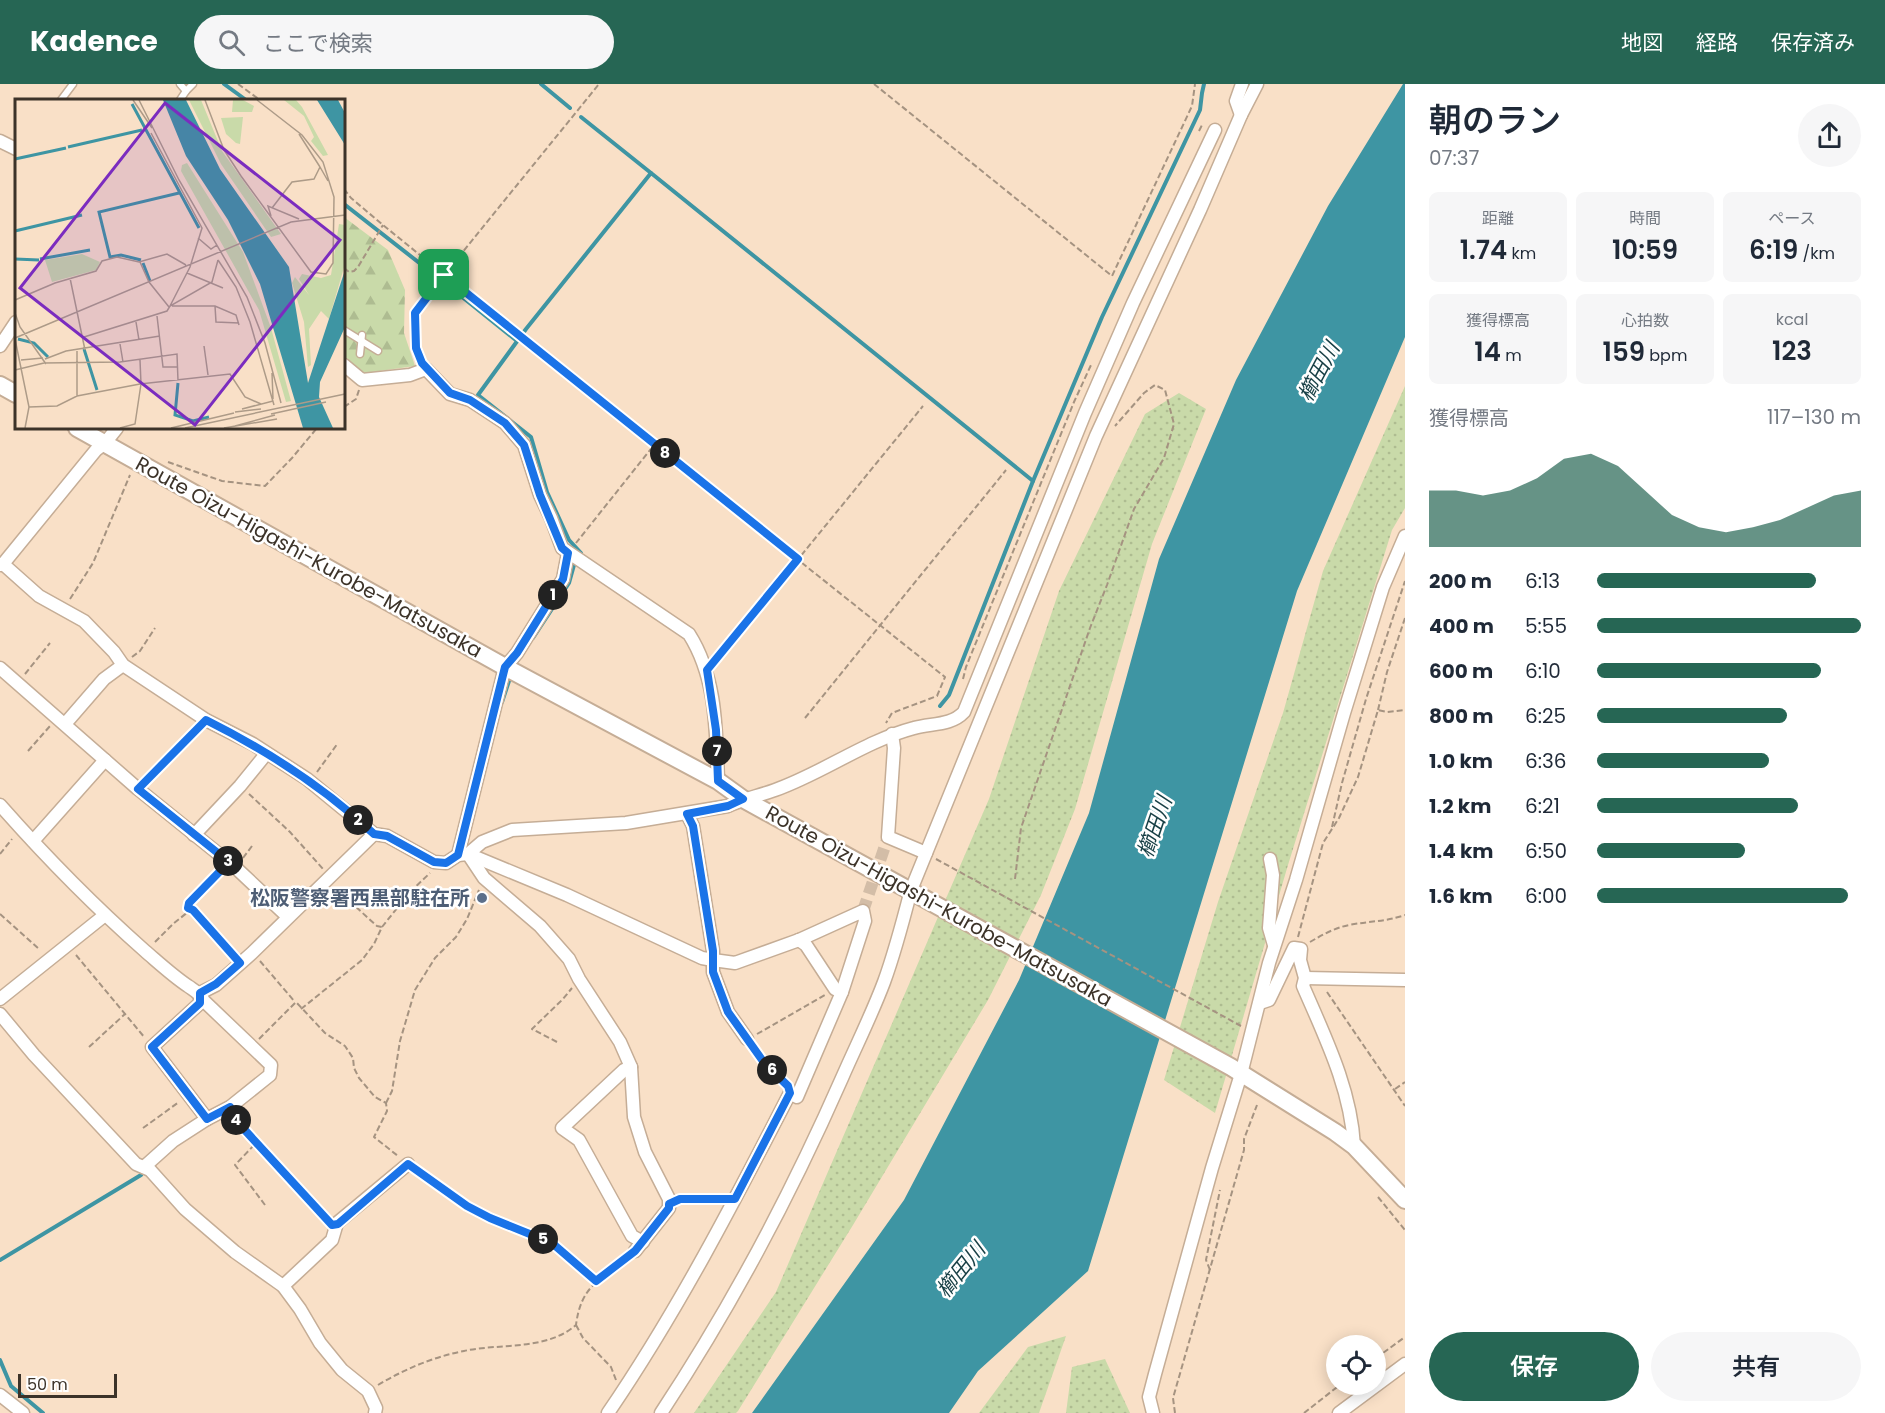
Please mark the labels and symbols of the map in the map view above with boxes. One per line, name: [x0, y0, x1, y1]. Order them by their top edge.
inset map: [15, 99, 345, 429]
pin: [418, 249, 469, 300]
water label: 櫛田川: [1291, 335, 1347, 406]
pin: 8: [650, 438, 680, 468]
street label: Route Oizu-Higashi-Kurobe-Matsusaka: [131, 450, 487, 664]
pin: 1: [538, 580, 568, 610]
pin: 7: [702, 736, 732, 766]
water label: 櫛田川: [1131, 790, 1179, 861]
street label: Route Oizu-Higashi-Kurobe-Matsusaka: [761, 799, 1117, 1013]
pin: 2: [343, 805, 373, 835]
pin: 3: [213, 846, 243, 876]
place label: 松阪警察署西黒部駐在所: [250, 884, 470, 912]
marker: 松阪警察署西黒部駐在所: [475, 891, 489, 905]
pin: 6: [757, 1055, 787, 1085]
pin: 4: [221, 1105, 251, 1135]
pin: 5: [528, 1224, 558, 1254]
water label: 櫛田川: [930, 1235, 993, 1303]
scale bar: [18, 1371, 117, 1398]

